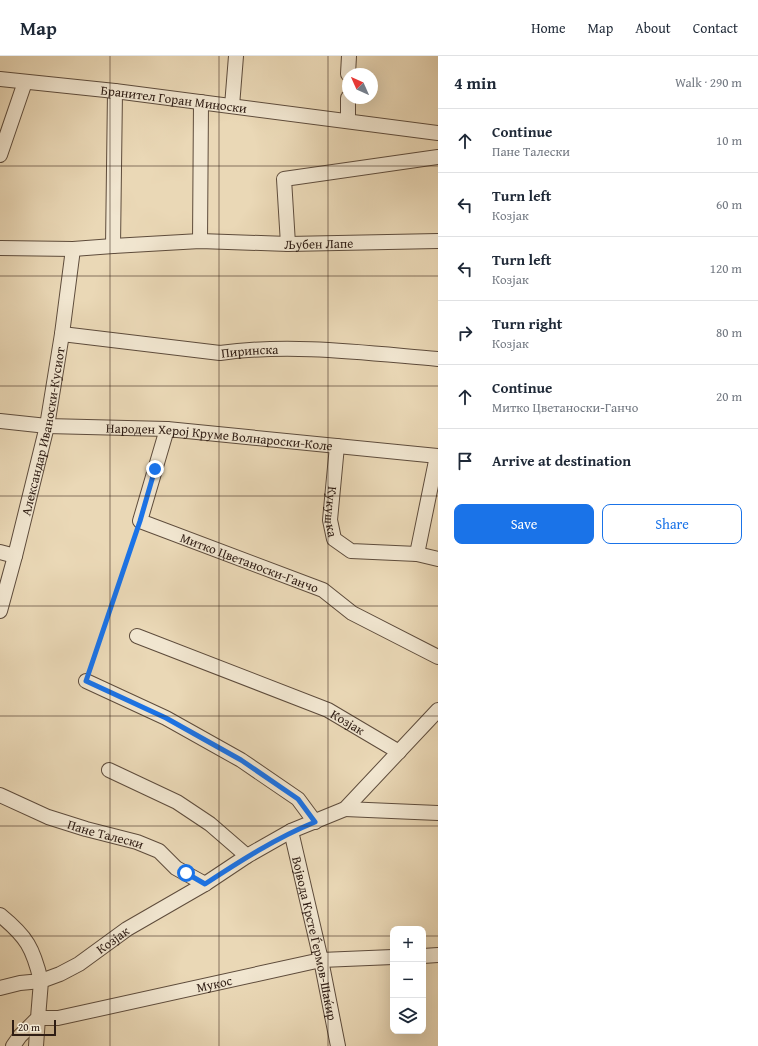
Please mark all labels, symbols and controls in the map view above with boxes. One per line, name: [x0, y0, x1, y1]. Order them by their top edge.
text: Map: [20, 14, 57, 42]
text: Home: [531, 18, 566, 38]
text: Map: [588, 18, 613, 38]
text: About: [635, 18, 671, 38]
text: Contact: [693, 18, 738, 38]
north arrow: [342, 68, 378, 104]
text: 4 min: [454, 70, 496, 95]
text: Walk · 290 m: [675, 73, 742, 92]
street label: Бранител Горан Миноски: [100, 80, 248, 118]
text: Continue: [492, 121, 553, 142]
icon: ahead: [454, 130, 476, 152]
text: 10 m: [716, 131, 742, 150]
text: Пане Талески: [492, 142, 570, 161]
text: Turn left: [492, 185, 551, 206]
icon: left: [454, 194, 476, 216]
text: 60 m: [716, 195, 742, 214]
text: Козјак: [492, 206, 529, 225]
street label: Љубен Лапе: [284, 233, 353, 254]
text: Turn left: [492, 249, 551, 270]
icon: left: [454, 258, 476, 280]
text: 120 m: [710, 259, 742, 278]
text: Козјак: [492, 270, 529, 289]
text: Turn right: [492, 313, 563, 334]
icon: right: [454, 322, 476, 344]
text: 80 m: [716, 323, 742, 342]
text: Козјак: [492, 334, 529, 353]
street label: Пиринска: [220, 339, 279, 362]
street label: Александар Иваноски-Кусиот: [16, 345, 69, 517]
text: Continue: [492, 377, 553, 398]
icon: ahead: [454, 386, 476, 408]
text: 20 m: [716, 387, 742, 406]
text: Митко Цветаноски-Ганчо: [492, 398, 638, 417]
street label: Народен Херој Круме Волнароски-Коле: [106, 418, 334, 455]
icon: arrive: [454, 450, 476, 472]
text: Arrive at destination: [492, 450, 631, 471]
route end: [146, 460, 164, 478]
street label: Кукушка: [320, 485, 343, 540]
button: Save: [454, 504, 594, 544]
button: Share: [602, 504, 742, 544]
street label: Митко Цветаноски-Ганчо: [178, 528, 322, 597]
street label: Козјак: [327, 704, 369, 739]
street label: Пане Талески: [65, 814, 147, 853]
street label: Војвода Крсте Ѓермов-Шаќир: [288, 854, 342, 1022]
route start: [177, 864, 195, 882]
street label: Козјак: [92, 921, 133, 958]
map controls: [390, 926, 426, 1034]
button: +: [390, 926, 426, 962]
button: −: [390, 962, 426, 998]
street label: Мукос: [195, 970, 234, 997]
button: layers: [390, 998, 426, 1034]
scale bar: [12, 1018, 56, 1037]
text: 20 m: [18, 1019, 40, 1035]

